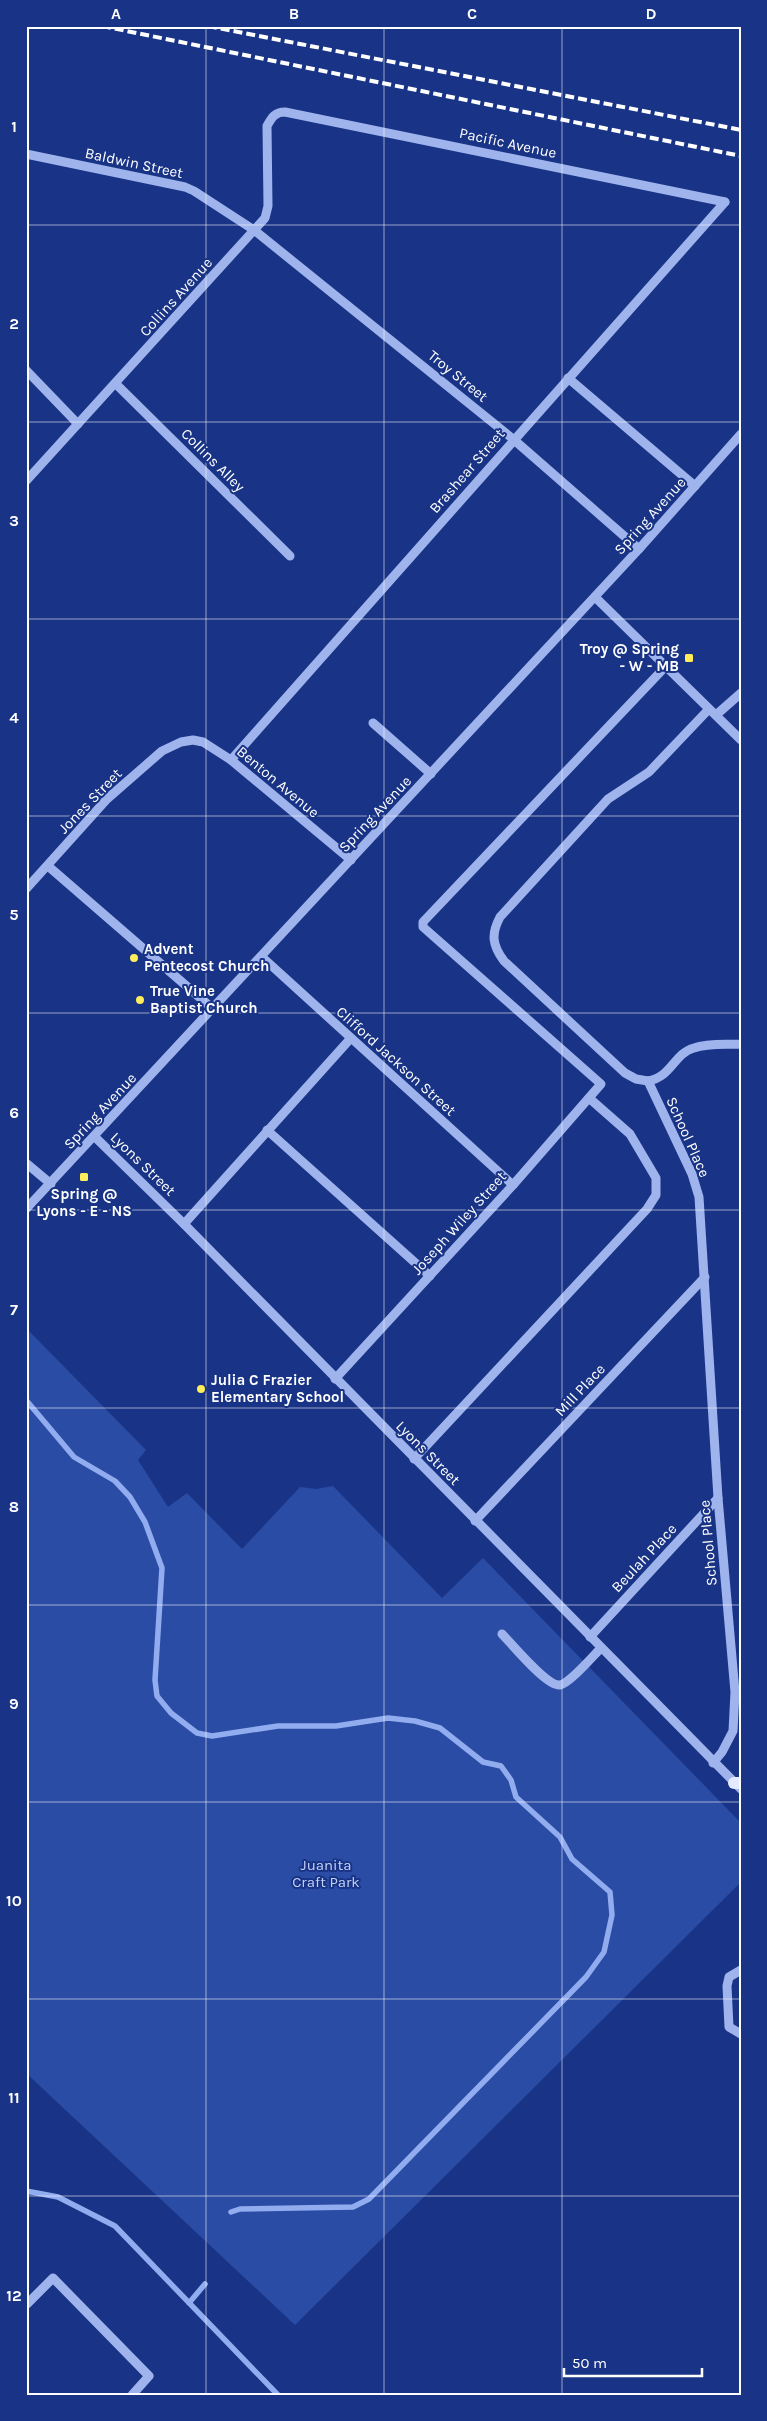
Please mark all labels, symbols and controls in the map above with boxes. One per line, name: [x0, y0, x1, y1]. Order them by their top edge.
text: A: [111, 4, 121, 23]
text: B: [289, 4, 299, 23]
text: C: [467, 4, 477, 23]
text: D: [646, 4, 657, 23]
text: 1: [11, 117, 17, 136]
street label: Pacific Avenue: [458, 124, 558, 162]
street label: Baldwin Street: [83, 144, 185, 182]
street label: Collins Avenue: [136, 254, 216, 340]
text: 2: [9, 314, 19, 333]
street label: Troy Street: [424, 346, 492, 406]
street label: Collins Alley: [177, 424, 249, 496]
street label: Brashear Street: [425, 425, 509, 517]
street label: Spring Avenue: [610, 473, 690, 559]
text: 3: [9, 511, 19, 530]
place label: Troy @ Spring - W - MB: [580, 640, 679, 675]
marker: Troy @ Spring - W - MB: [683, 652, 695, 664]
text: 4: [9, 708, 19, 727]
street label: Benton Avenue: [233, 742, 323, 822]
street label: Jones Street: [54, 764, 126, 837]
street label: Spring Avenue: [335, 772, 415, 856]
text: 5: [9, 905, 19, 924]
place label: Advent Pentecost Church: [144, 940, 269, 975]
marker: Advent Pentecost Church: [128, 952, 140, 964]
place label: True Vine Baptist Church: [150, 982, 258, 1017]
marker: True Vine Baptist Church: [134, 994, 146, 1006]
street label: Clifford Jackson Street: [333, 1003, 460, 1120]
street label: Spring Avenue: [60, 1069, 140, 1153]
street label: School Place: [662, 1094, 714, 1180]
text: 6: [9, 1103, 19, 1122]
street label: Lyons Street: [107, 1129, 180, 1200]
street label: Joseph Wiley Street: [408, 1167, 510, 1278]
marker: Spring @ Lyons - E - NS: [78, 1171, 90, 1183]
place label: Spring @ Lyons - E - NS: [36, 1185, 132, 1220]
text: 7: [10, 1300, 18, 1319]
street label: Mill Place: [551, 1360, 609, 1420]
place label: Julia C Frazier Elementary School: [211, 1371, 344, 1406]
marker: Julia C Frazier Elementary School: [195, 1383, 207, 1395]
street label: Lyons Street: [392, 1417, 464, 1489]
text: 8: [9, 1497, 19, 1516]
street label: School Place: [695, 1499, 721, 1587]
street label: Beulah Place: [608, 1520, 680, 1596]
text: 9: [9, 1694, 19, 1713]
park label: Juanita Craft Park: [292, 1856, 360, 1891]
text: 10: [6, 1891, 22, 1910]
text: 11: [8, 2088, 20, 2107]
text: 12: [6, 2286, 22, 2305]
scale bar: [564, 2346, 702, 2378]
text: 50 m: [572, 2354, 607, 2372]

